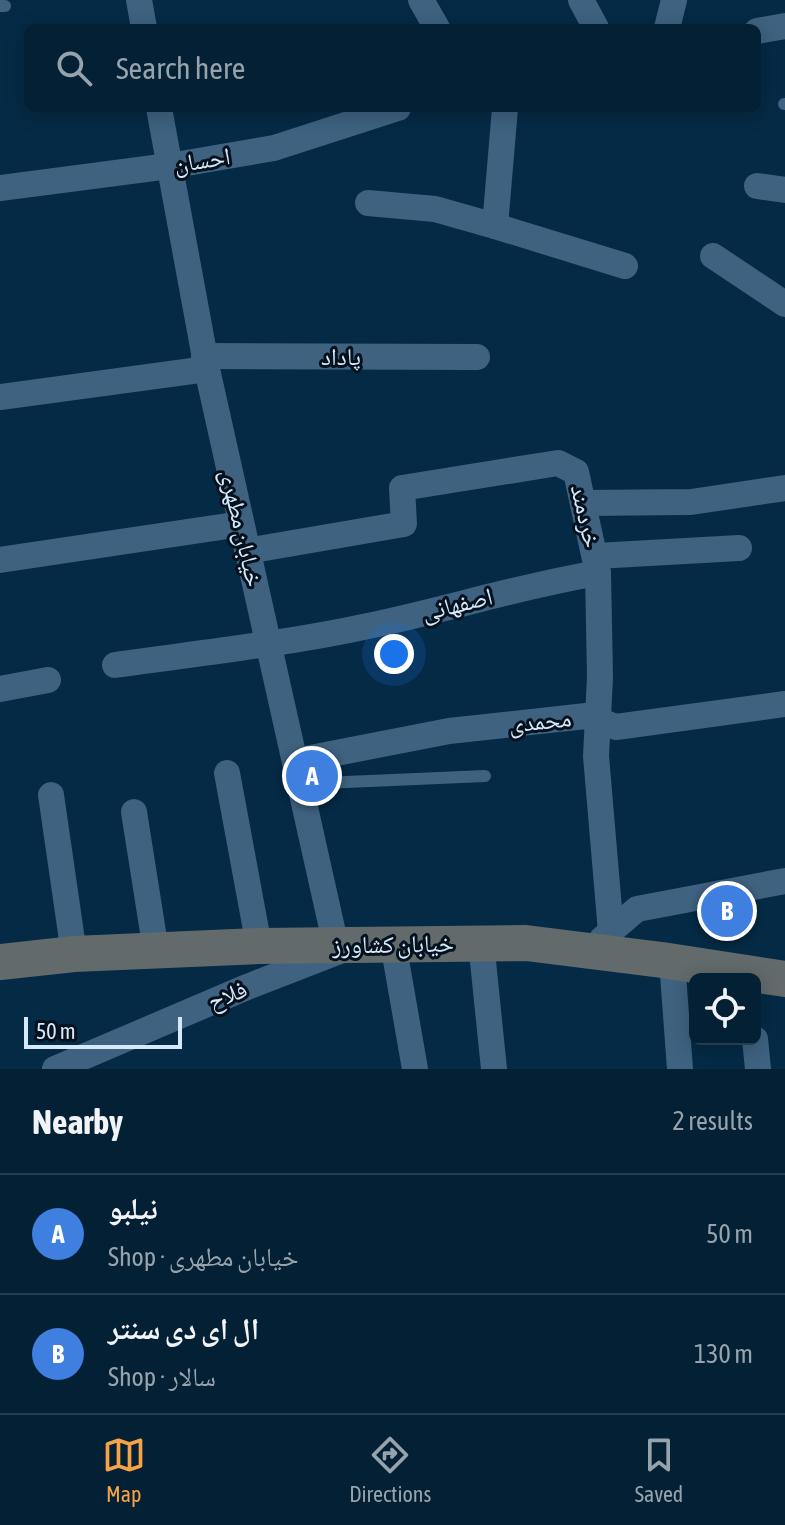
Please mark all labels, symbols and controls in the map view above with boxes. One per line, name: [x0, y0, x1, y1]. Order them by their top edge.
search box: [24, 24, 761, 112]
icon: search: [52, 46, 96, 90]
text: Search here: [116, 51, 245, 85]
street label: احسان: [172, 142, 232, 179]
street label: پاداد: [321, 343, 361, 371]
street label: خیابان مطهری: [214, 467, 269, 590]
street label: خردمند: [566, 482, 606, 550]
street label: اصفهانی: [419, 582, 496, 627]
your location: [374, 634, 414, 674]
street label: محمدی: [507, 704, 573, 739]
pin: A: [286, 746, 338, 806]
pin: B: [701, 881, 753, 941]
street label: خیابان کشاورز: [331, 929, 454, 960]
map controls: [689, 973, 761, 1045]
button: locate: [689, 973, 761, 1045]
street label: فلاح: [203, 975, 251, 1017]
scale bar: [24, 1013, 182, 1049]
text: 50 m: [36, 1018, 76, 1044]
text: Nearby: [32, 1102, 123, 1141]
text: 2 results: [672, 1106, 753, 1136]
text: نیلبو: [108, 1191, 158, 1225]
text: A: [52, 1219, 64, 1249]
text: 50 m: [706, 1219, 753, 1249]
text: Shop · خیابان مطهری: [108, 1242, 298, 1272]
text: ال ای دی سنتر: [108, 1311, 259, 1345]
text: B: [52, 1339, 64, 1369]
text: 130 m: [694, 1339, 753, 1369]
text: Shop · سالار: [108, 1362, 216, 1392]
tab: Map: [102, 1433, 146, 1507]
tab: Directions: [349, 1433, 431, 1507]
tab: Saved: [635, 1433, 683, 1507]

